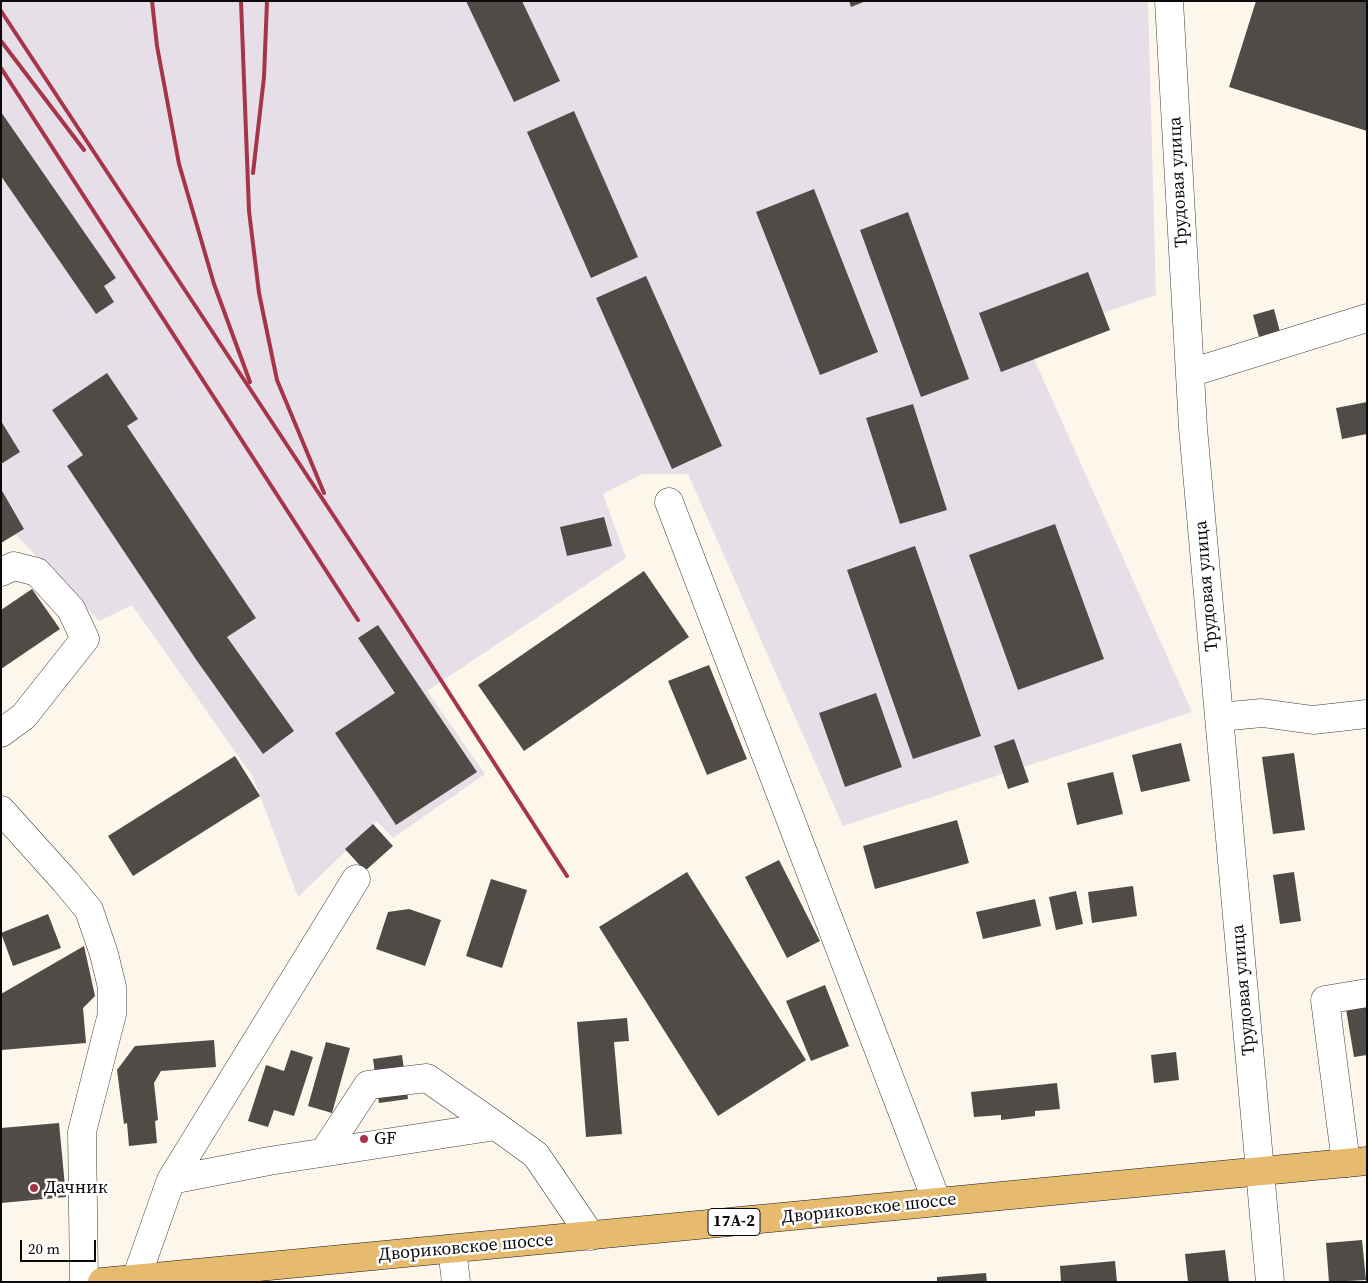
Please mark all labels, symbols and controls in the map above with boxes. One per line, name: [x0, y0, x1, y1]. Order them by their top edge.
street label: Трудовая улица: [1165, 116, 1193, 248]
street label: Трудовая улица: [1191, 520, 1223, 652]
street label: Трудовая улица: [1228, 924, 1260, 1056]
place label: GF: [374, 1128, 397, 1150]
marker: GF: [358, 1133, 370, 1145]
place label: Дачник: [44, 1177, 108, 1199]
marker: Дачник: [28, 1182, 40, 1194]
street label: Двориковское шоссе: [780, 1189, 958, 1229]
road number: 17А-2: [708, 1208, 760, 1236]
scale bar: [22, 1230, 99, 1262]
street label: Двориковское шоссе: [377, 1230, 555, 1266]
text: 20 m: [28, 1238, 60, 1259]

